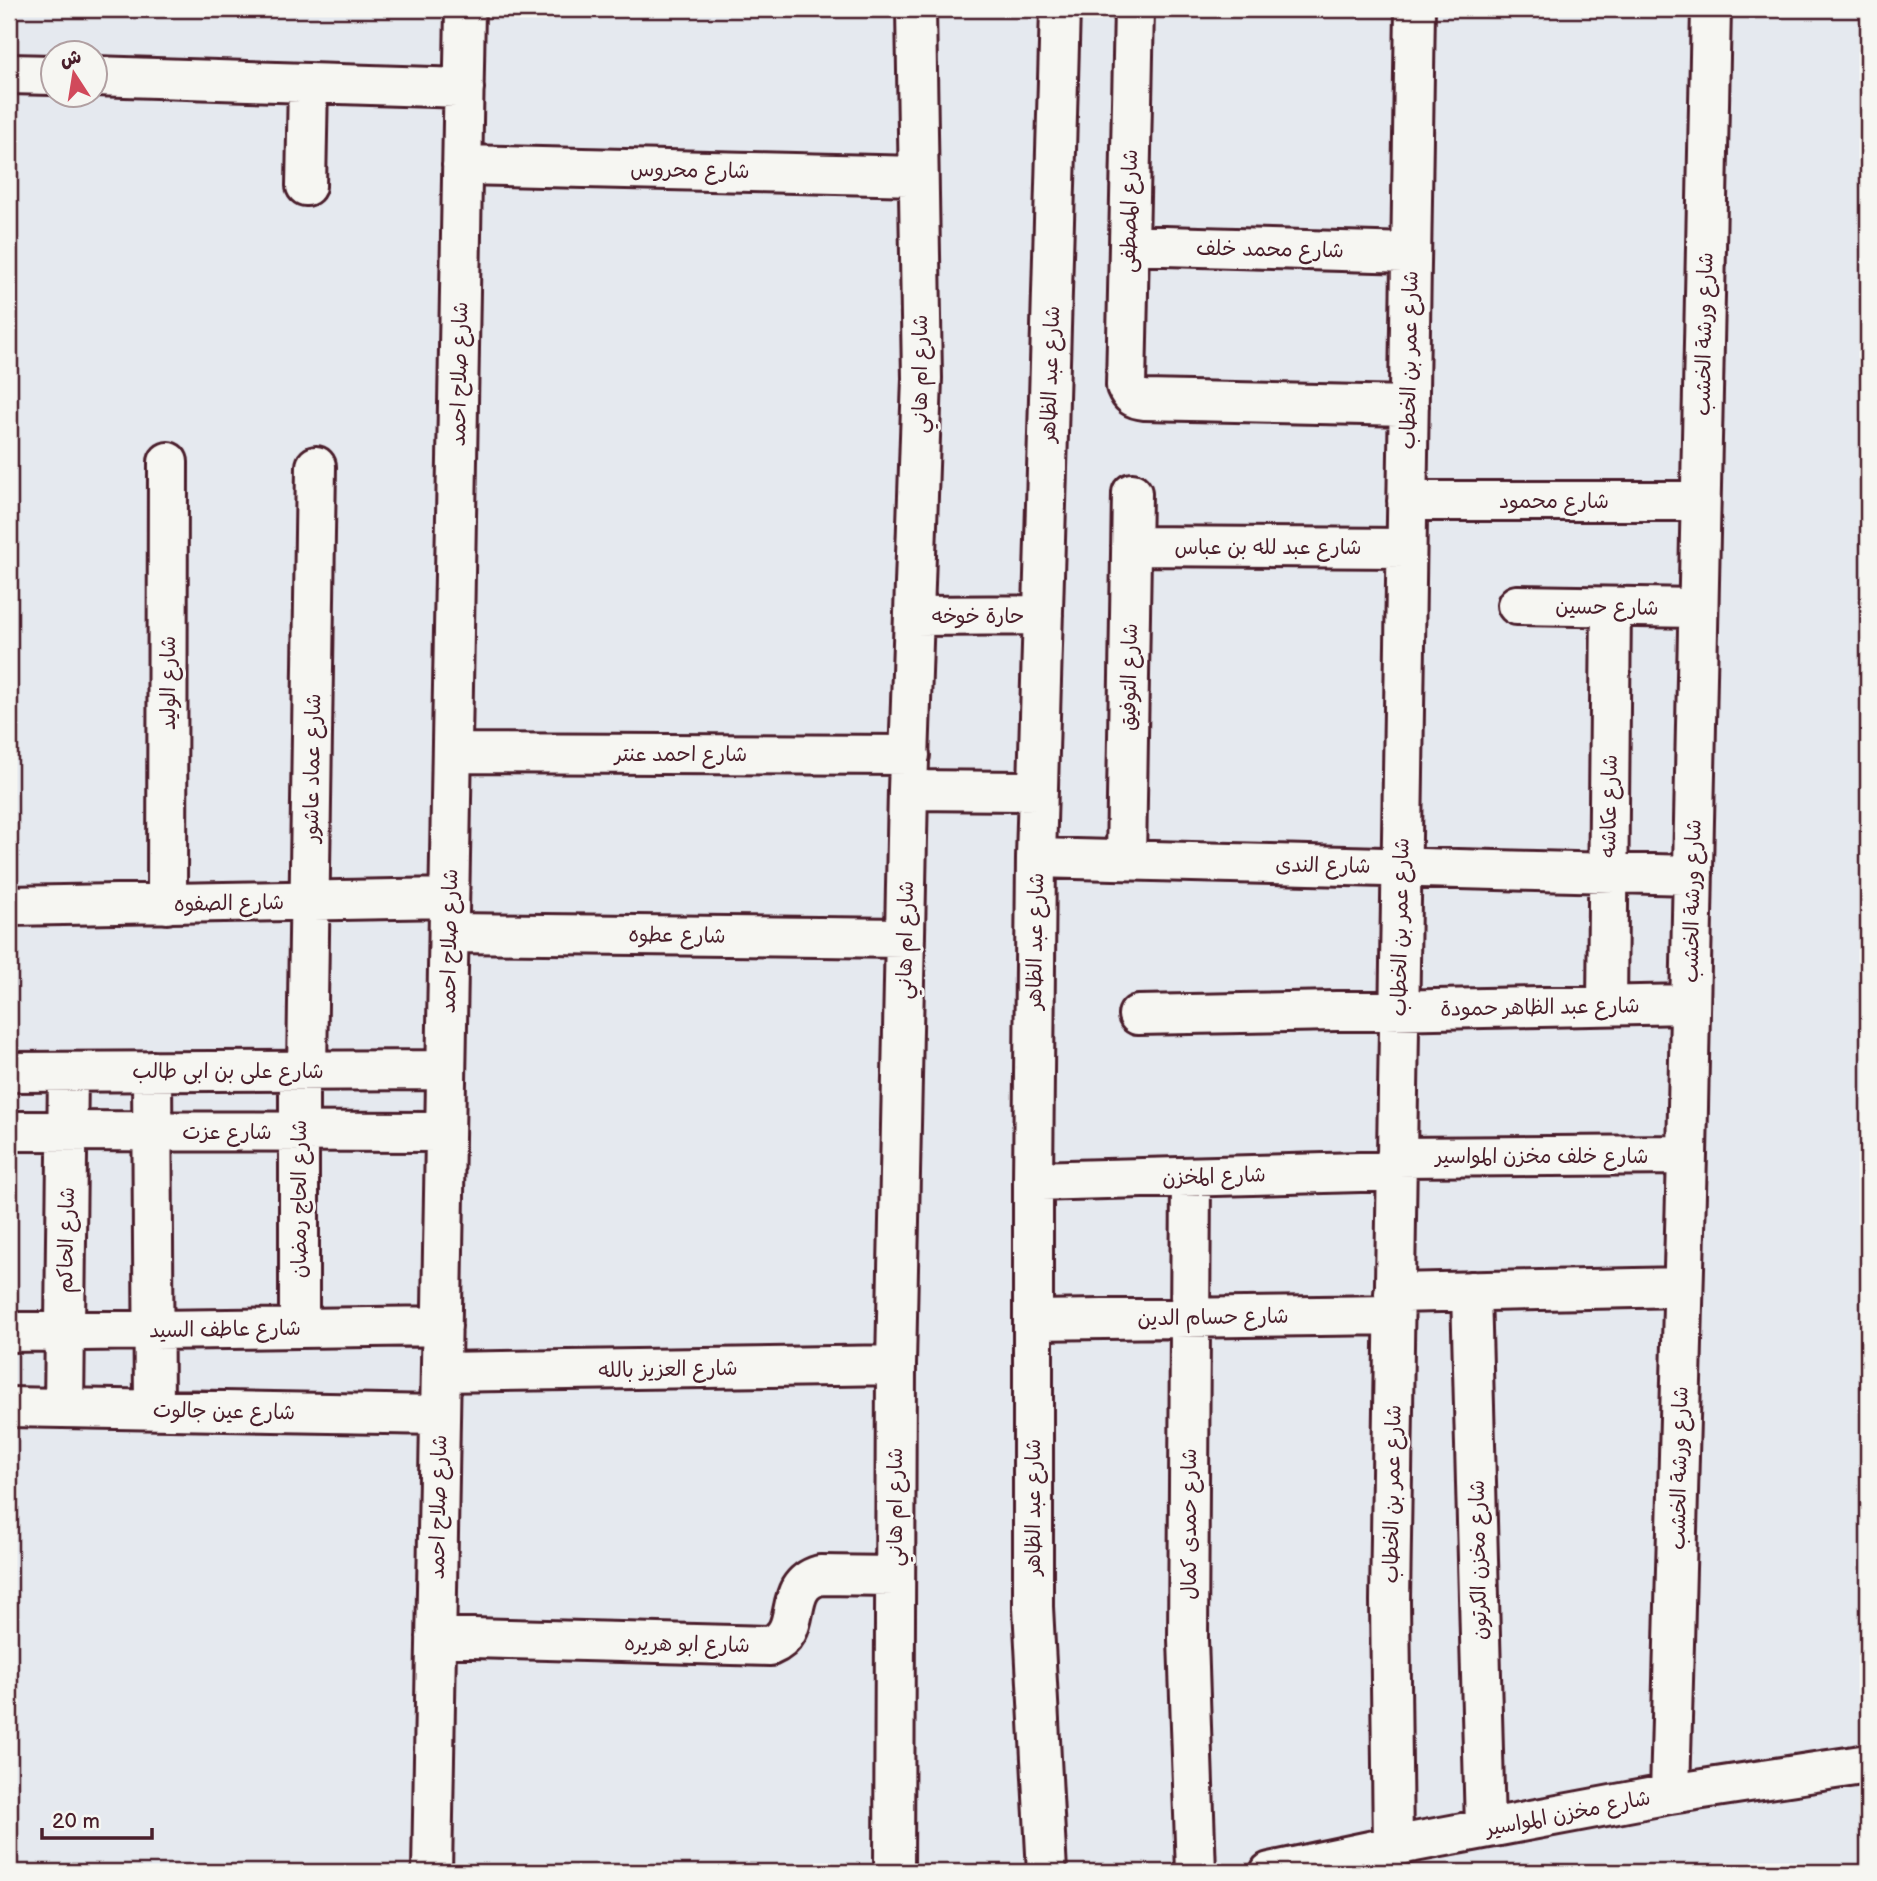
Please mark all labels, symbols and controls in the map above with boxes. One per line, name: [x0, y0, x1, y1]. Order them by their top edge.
north arrow: [38, 38, 108, 108]
text: ش: [58, 45, 83, 72]
street label: شارع المصطفى: [1116, 149, 1145, 273]
street label: شارع محروس: [630, 157, 750, 186]
street label: شارع محمد خلف: [1196, 236, 1344, 265]
street label: شارع ورشة الخشب: [1691, 252, 1720, 416]
street label: شارع عمر بن الخطاب: [1395, 270, 1426, 450]
street label: شارع صلاح احمد: [446, 301, 475, 447]
street label: شارع عبد الظاهر: [1036, 305, 1067, 445]
street label: شارع ام هاني: [908, 315, 939, 433]
street label: شارع محمود: [1499, 489, 1609, 516]
street label: شارع عبد لله بن عباس: [1174, 535, 1362, 562]
street label: شارع حسين: [1555, 594, 1659, 623]
street label: حارة خوخه: [932, 604, 1024, 629]
street label: شارع التوفيق: [1116, 623, 1145, 731]
street label: شارع الوليد: [156, 636, 183, 730]
street label: شارع عماد عاشور: [299, 693, 328, 845]
street label: شارع احمد عنتر: [613, 742, 747, 769]
street label: شارع عكاشه: [1596, 754, 1625, 858]
street label: شارع ورشة الخشب: [1679, 819, 1708, 983]
street label: شارع عمر بن الخطاب: [1386, 837, 1417, 1017]
street label: شارع الندى: [1275, 852, 1371, 881]
street label: شارع صلاح احمد: [436, 868, 465, 1014]
street label: شارع عبد الظاهر: [1022, 873, 1051, 1012]
street label: شارع ام هاني: [892, 880, 925, 1000]
street label: شارع الصفوه: [174, 890, 284, 919]
street label: شارع عطوه: [628, 922, 726, 951]
street label: شارع عبد الظاهر حمودة: [1440, 993, 1640, 1024]
street label: شارع على بن ابى طالب: [132, 1059, 324, 1086]
street label: شارع عزت: [182, 1120, 272, 1147]
street label: شارع الحاج رمضان: [287, 1120, 314, 1278]
street label: شارع خلف مخزن المواسير: [1433, 1144, 1649, 1171]
street label: شارع المخزن: [1162, 1162, 1266, 1193]
street label: شارع الحاكم: [53, 1187, 83, 1293]
street label: شارع حسام الدين: [1137, 1304, 1289, 1334]
street label: شارع عاطف السيد: [149, 1316, 301, 1345]
street label: شارع العزيز بالله: [598, 1356, 738, 1385]
street label: شارع ورشة الخشب: [1666, 1386, 1695, 1550]
street label: شارع عين جالوت: [153, 1398, 295, 1427]
street label: شارع عمر بن الخطاب: [1378, 1404, 1409, 1584]
street label: شارع صلاح احمد: [425, 1434, 454, 1580]
street label: شارع عبد الظاهر: [1021, 1439, 1048, 1577]
street label: شارع ام هاني: [883, 1448, 914, 1566]
street label: شارع حمدى كمال: [1177, 1448, 1204, 1600]
street label: شارع مخزن الكرتون: [1465, 1480, 1494, 1640]
street label: شارع ابو هريره: [624, 1631, 750, 1660]
street label: شارع مخزن المواسير: [1482, 1785, 1653, 1844]
scale bar: [42, 1797, 152, 1841]
text: 20 m: [52, 1809, 100, 1834]

